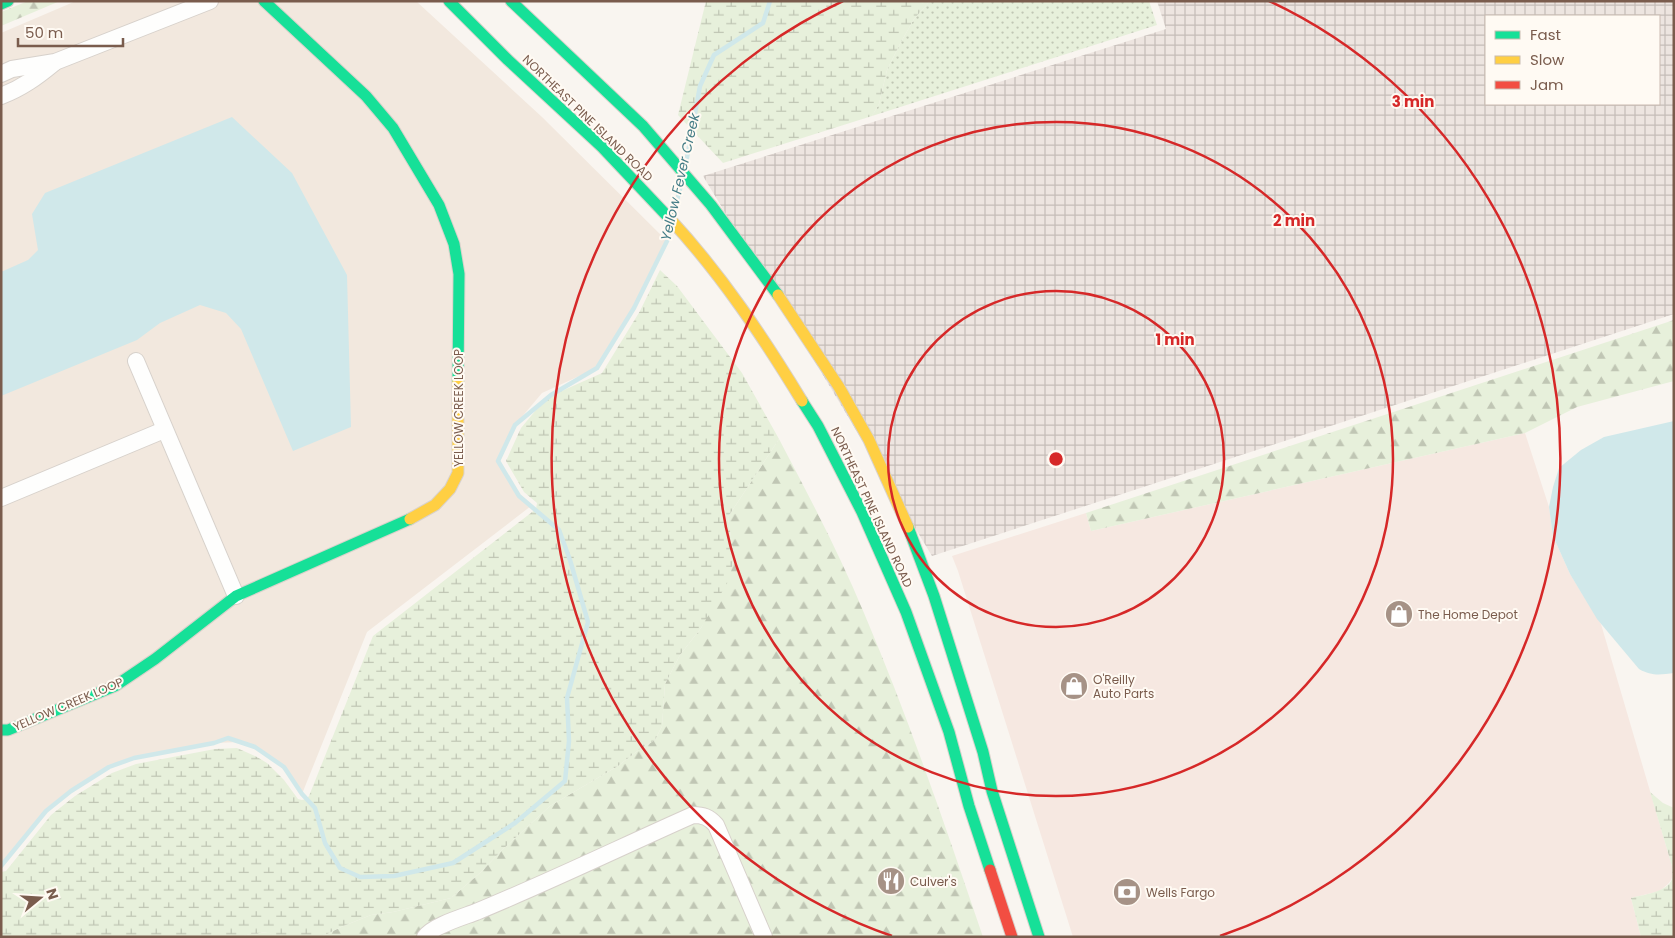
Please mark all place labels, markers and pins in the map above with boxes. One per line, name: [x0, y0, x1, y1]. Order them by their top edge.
centre of rings: [1047, 450, 1065, 468]
shop icon: The Home Depot: [1384, 599, 1414, 629]
place label: The Home Depot: [1418, 606, 1518, 623]
shop icon: O'Reilly Auto Parts: [1059, 671, 1089, 701]
place label: O'Reilly Auto Parts: [1093, 671, 1154, 702]
restaurant icon: Culver's: [876, 866, 906, 896]
place label: Culver's: [910, 873, 957, 890]
bank icon: Wells Fargo: [1112, 877, 1142, 907]
place label: Wells Fargo: [1146, 884, 1215, 901]

